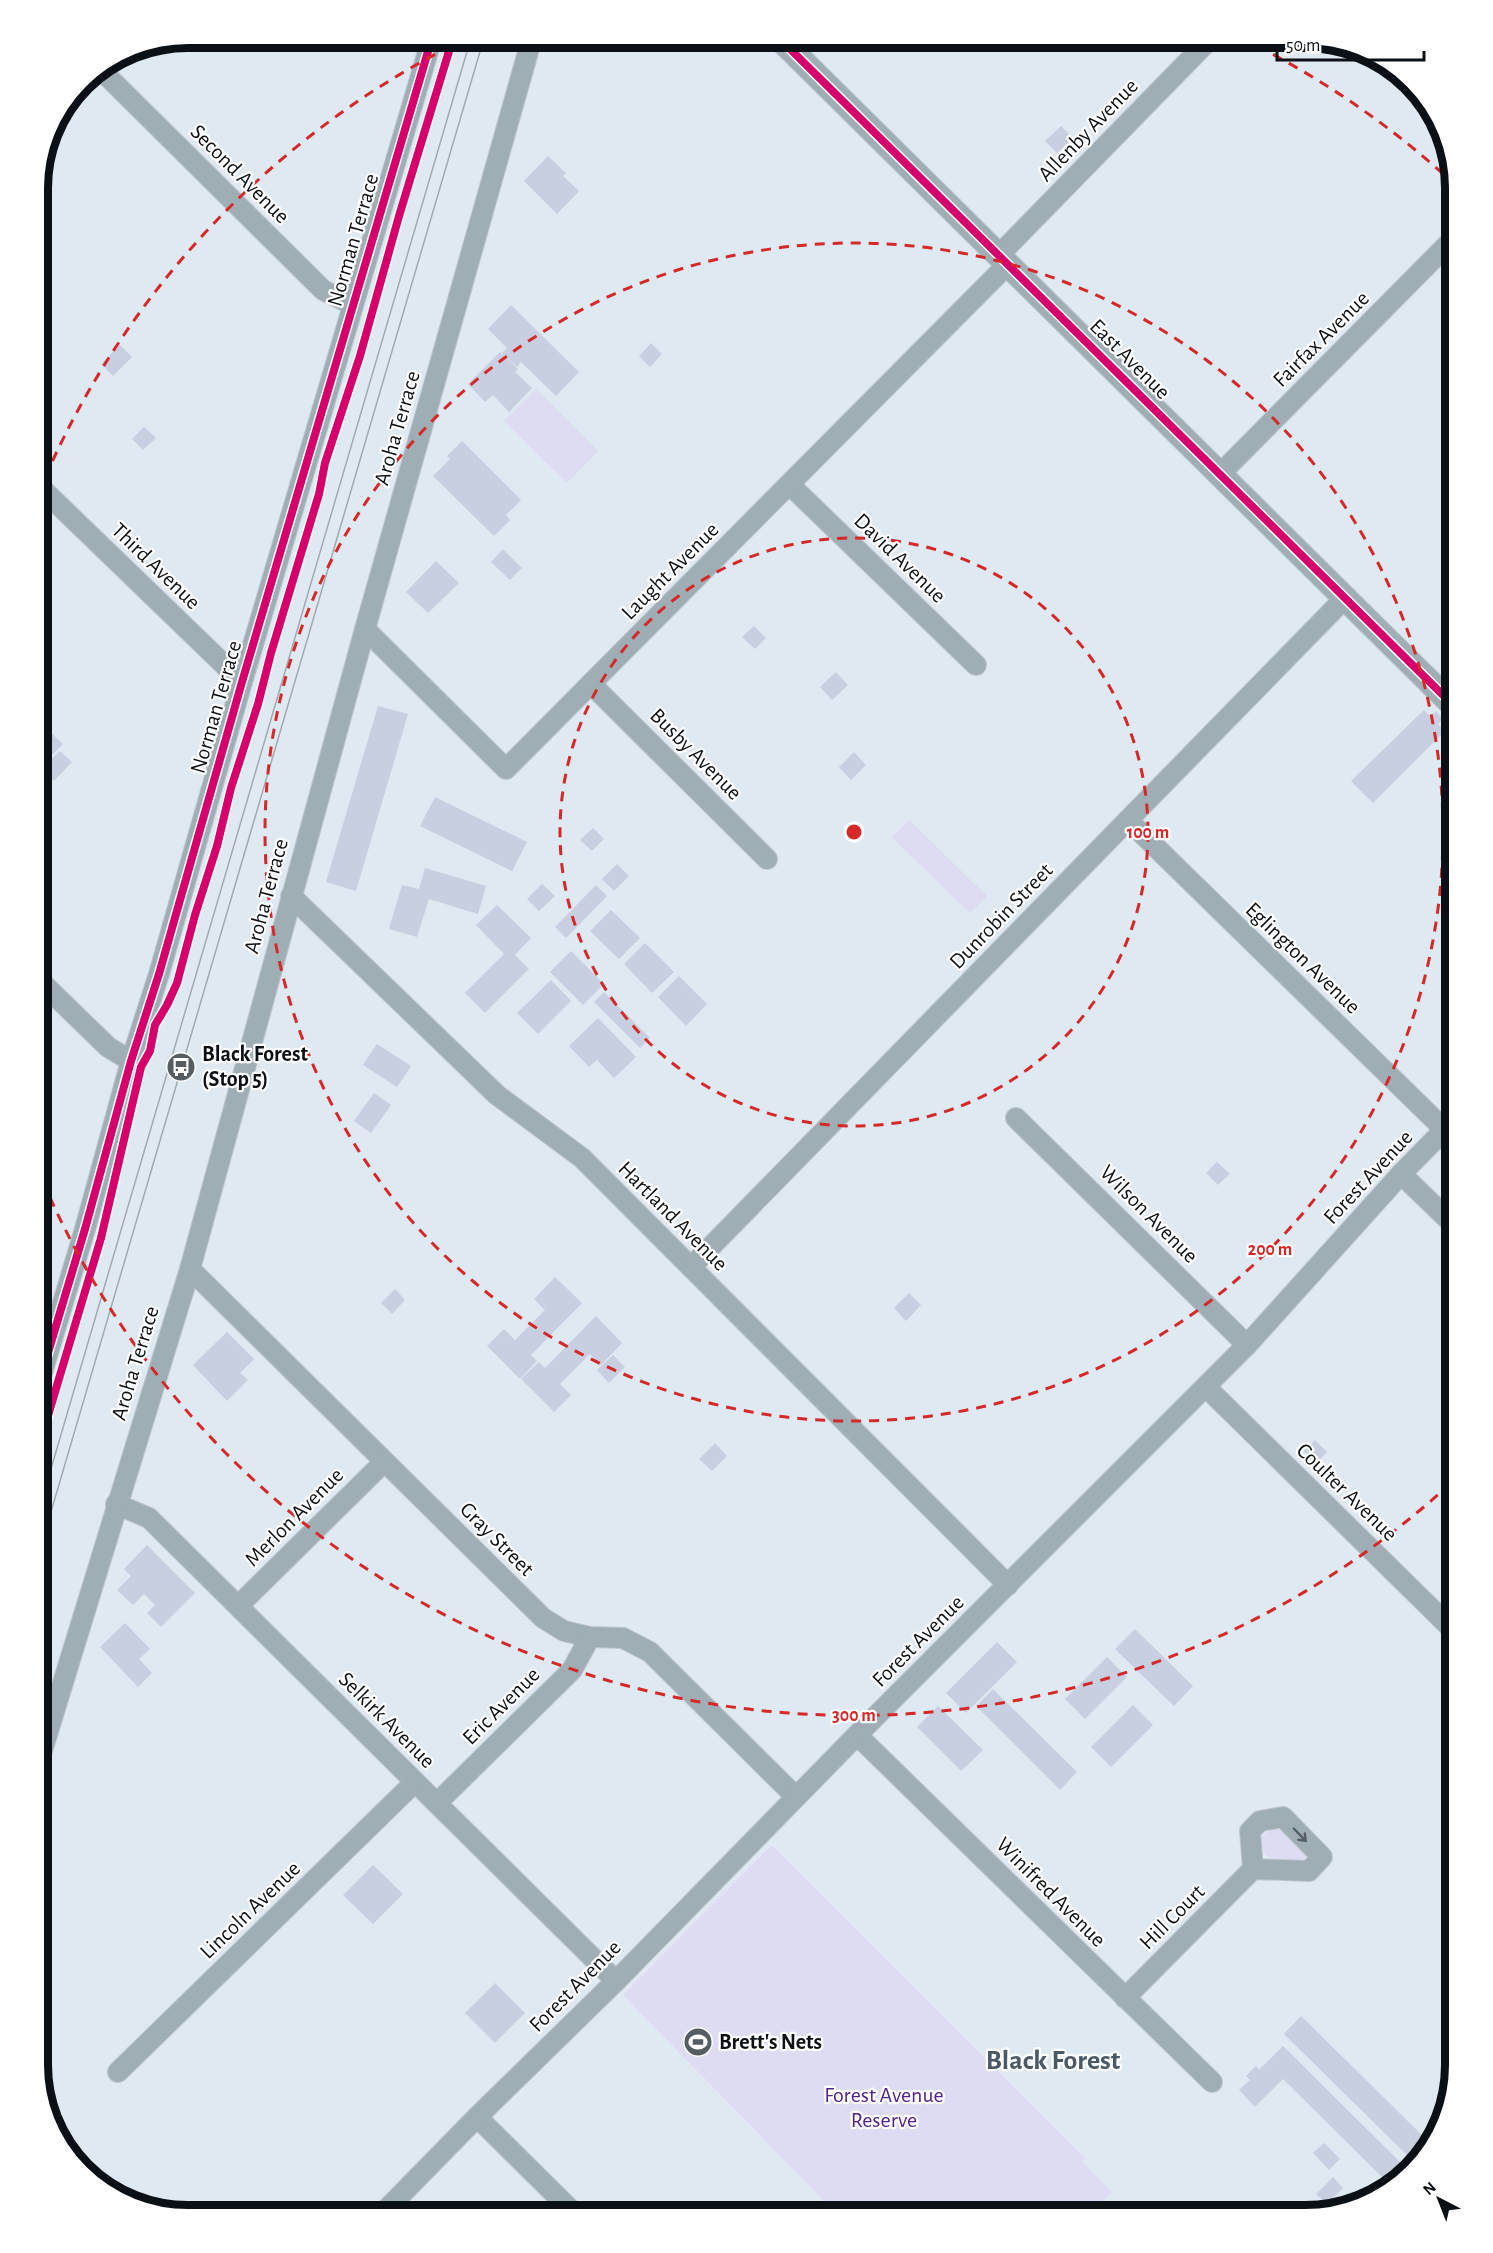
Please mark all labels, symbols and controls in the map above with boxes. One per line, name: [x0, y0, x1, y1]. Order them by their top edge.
scale bar: [1277, 24, 1424, 62]
text: 50 m: [1286, 37, 1320, 55]
street label: Allenby Avenue: [1034, 74, 1142, 186]
street label: Second Avenue: [186, 120, 294, 228]
street label: Norman Terrace: [324, 171, 382, 309]
street label: Fairfax Avenue: [1269, 287, 1373, 391]
street label: East Avenue: [1086, 315, 1174, 403]
street label: Aroha Terrace: [370, 368, 424, 488]
street label: David Avenue: [850, 509, 950, 607]
street label: Laught Avenue: [617, 518, 723, 624]
street label: Third Avenue: [108, 519, 204, 613]
street label: Norman Terrace: [187, 638, 245, 776]
street label: Busby Avenue: [646, 704, 746, 804]
centre of rings: [844, 822, 864, 842]
text: 100 m: [1127, 824, 1169, 842]
street label: Aroha Terrace: [240, 836, 292, 956]
street label: Dunrobin Street: [945, 859, 1057, 973]
street label: Eglington Avenue: [1242, 898, 1364, 1018]
place label: Black Forest (Stop 5): [202, 1043, 308, 1090]
bus stop icon: Black Forest (Stop 5): [165, 1051, 197, 1083]
street label: Forest Avenue: [1319, 1126, 1417, 1228]
street label: Hartland Avenue: [614, 1157, 732, 1275]
street label: Wilson Avenue: [1096, 1161, 1202, 1267]
text: 200 m: [1248, 1241, 1292, 1259]
street label: Aroha Terrace: [107, 1303, 163, 1423]
street label: Coulter Avenue: [1293, 1439, 1401, 1545]
street label: Merlon Avenue: [240, 1463, 348, 1571]
street label: Gray Street: [456, 1498, 538, 1580]
street label: Forest Avenue: [868, 1591, 968, 1691]
street label: Eric Avenue: [458, 1663, 544, 1749]
street label: Selkirk Avenue: [335, 1668, 439, 1772]
text: 300 m: [832, 1707, 876, 1725]
one-way arrow: [1293, 1827, 1307, 1842]
street label: Winifred Avenue: [992, 1833, 1110, 1951]
street label: Lincoln Avenue: [196, 1857, 304, 1963]
street label: Hill Court: [1135, 1880, 1209, 1954]
street label: Forest Avenue: [525, 1936, 625, 2036]
sports icon: Brett's Nets: [682, 2026, 714, 2058]
place label: Brett's Nets: [719, 2031, 822, 2053]
district label: Black Forest: [986, 2047, 1121, 2075]
park label: Forest Avenue Reserve: [824, 2084, 944, 2131]
north arrow: [1409, 2169, 1469, 2229]
text: N: [1420, 2179, 1439, 2198]

